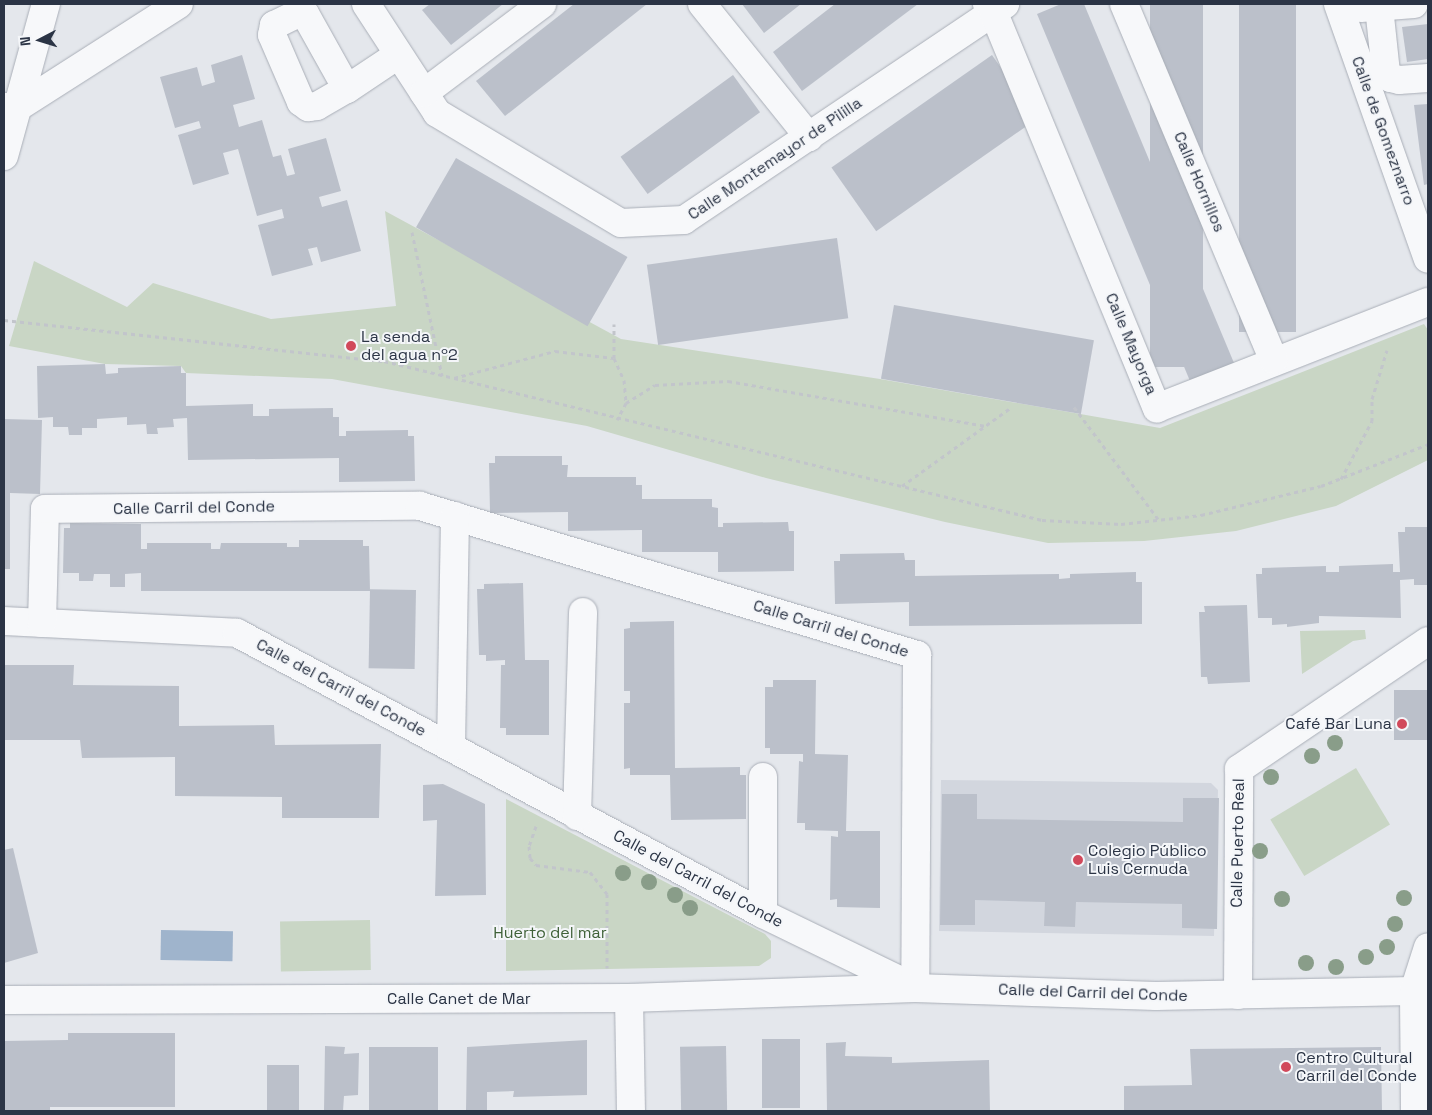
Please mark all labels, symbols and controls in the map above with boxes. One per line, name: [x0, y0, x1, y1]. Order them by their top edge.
north arrow: [15, 15, 65, 65]
text: N: [16, 36, 34, 47]
street label: Calle de Gomeznarro: [1347, 54, 1419, 208]
street label: Calle Montemayor de Pililla: [684, 94, 866, 224]
street label: Calle Hornillos: [1169, 129, 1229, 235]
street label: Calle Mayorga: [1101, 290, 1161, 398]
place label: La senda del agua nº2: [361, 327, 458, 365]
marker: La senda del agua nº2: [345, 340, 357, 352]
street label: Calle Carril del Conde: [113, 497, 275, 519]
street label: Calle Carril del Conde: [751, 596, 911, 662]
street label: Calle del Carril del Conde: [253, 635, 429, 741]
place label: Café Bar Luna: [1285, 714, 1392, 734]
marker: Café Bar Luna: [1396, 718, 1408, 730]
street label: Calle Puerto Real: [1227, 778, 1249, 908]
street label: Calle del Carril del Conde: [610, 826, 786, 932]
place label: Colegio Público Luis Cernuda: [1088, 841, 1207, 879]
marker: Colegio Público Luis Cernuda: [1072, 854, 1084, 866]
park label: Huerto del mar: [493, 923, 607, 943]
street label: Calle del Carril del Conde: [998, 980, 1188, 1006]
street label: Calle Canet de Mar: [387, 989, 531, 1009]
place label: Centro Cultural Carril del Conde: [1296, 1048, 1417, 1086]
marker: Centro Cultural Carril del Conde: [1280, 1061, 1292, 1073]

